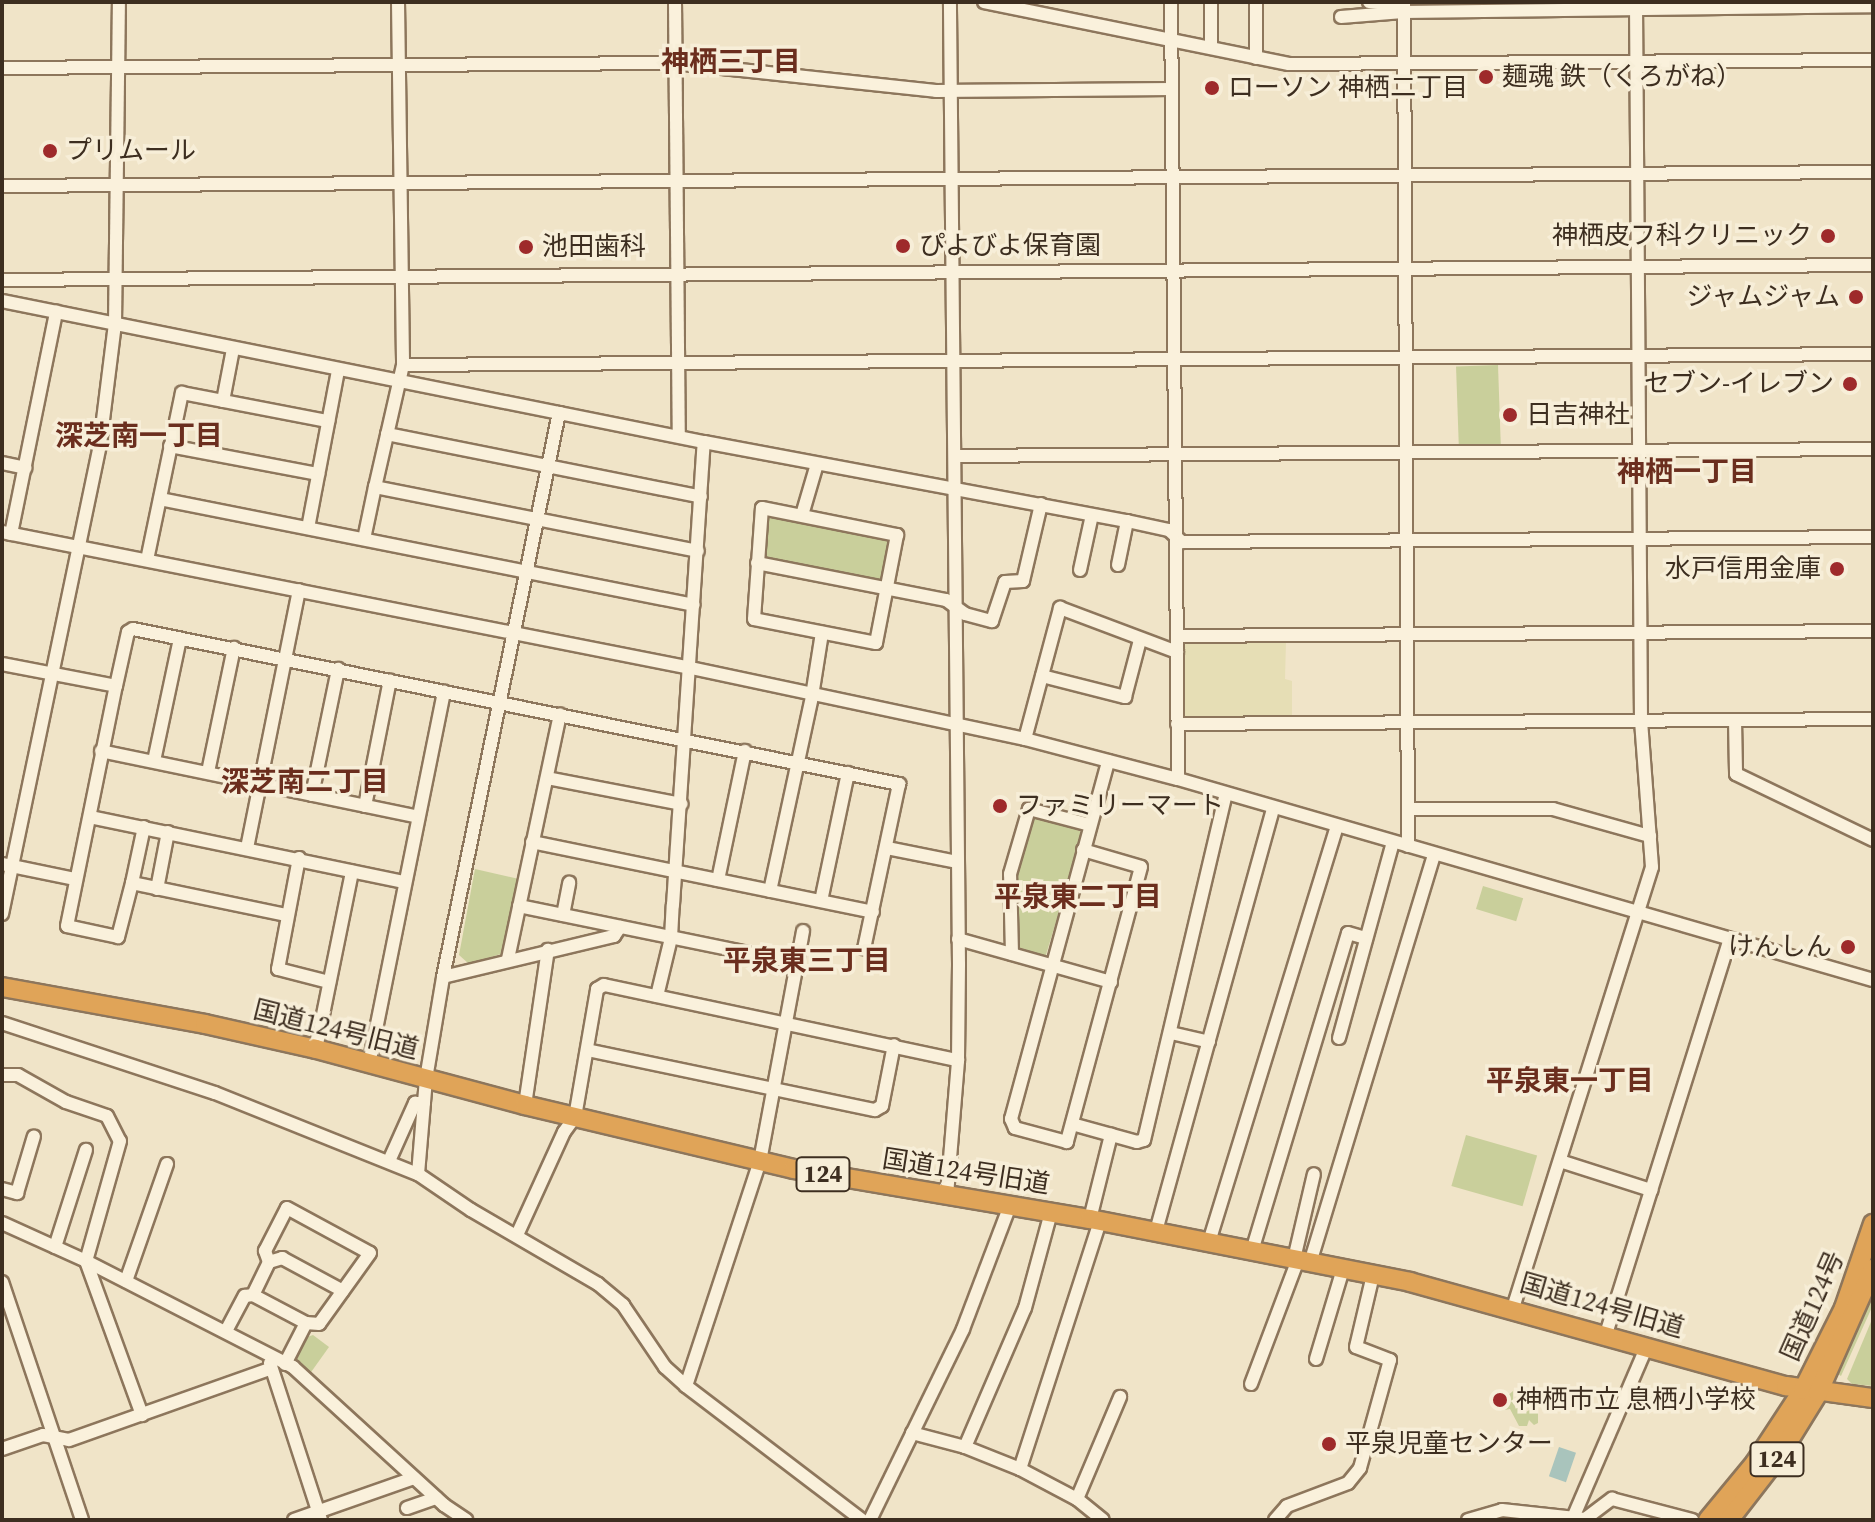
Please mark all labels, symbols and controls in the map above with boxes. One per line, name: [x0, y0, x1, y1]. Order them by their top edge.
district label: 神栖三丁目: [661, 44, 801, 78]
place label: 麺魂 鉄（くろがね）: [1502, 61, 1742, 93]
marker: 麺魂 鉄（くろがね）: [1477, 68, 1495, 86]
place label: ローソン 神栖二丁目: [1228, 72, 1468, 104]
marker: ローソン 神栖二丁目: [1203, 79, 1221, 97]
place label: プリムール: [66, 135, 196, 167]
marker: プリムール: [41, 142, 59, 160]
place label: 神栖皮フ科クリニック: [1552, 220, 1812, 252]
marker: 神栖皮フ科クリニック: [1819, 227, 1837, 245]
place label: ぴよびよ保育園: [919, 230, 1101, 262]
place label: 池田歯科: [542, 231, 646, 263]
marker: ぴよびよ保育園: [894, 237, 912, 255]
marker: 池田歯科: [517, 238, 535, 256]
place label: ジャムジャム: [1684, 281, 1840, 313]
marker: ジャムジャム: [1847, 288, 1865, 306]
place label: セブン-イレブン: [1644, 368, 1834, 400]
marker: セブン-イレブン: [1841, 375, 1859, 393]
place label: 日吉神社: [1526, 399, 1630, 431]
marker: 日吉神社: [1501, 406, 1519, 424]
district label: 深芝南一丁目: [55, 418, 223, 452]
district label: 神栖一丁目: [1617, 454, 1757, 488]
place label: 水戸信用金庫: [1665, 553, 1821, 585]
marker: 水戸信用金庫: [1828, 560, 1846, 578]
district label: 深芝南二丁目: [221, 764, 389, 798]
place label: ファミリーマート: [1016, 790, 1224, 822]
marker: ファミリーマート: [991, 797, 1009, 815]
district label: 平泉東二丁目: [994, 879, 1162, 913]
place label: けんしん: [1728, 931, 1832, 963]
marker: けんしん: [1839, 938, 1857, 956]
district label: 平泉東三丁目: [723, 943, 891, 977]
street label: 国道124号旧道: [250, 994, 422, 1066]
district label: 平泉東一丁目: [1486, 1063, 1654, 1097]
street label: 国道124号旧道: [880, 1143, 1052, 1201]
road number: 124: [795, 1154, 851, 1194]
street label: 国道124号: [1775, 1246, 1851, 1366]
street label: 国道124号旧道: [1516, 1268, 1688, 1344]
place label: 神栖市立 息栖小学校: [1516, 1384, 1756, 1416]
marker: 神栖市立 息栖小学校: [1491, 1391, 1509, 1409]
place label: 平泉児童センター: [1345, 1428, 1553, 1460]
marker: 平泉児童センター: [1320, 1435, 1338, 1453]
road number: 124: [1749, 1439, 1805, 1479]

